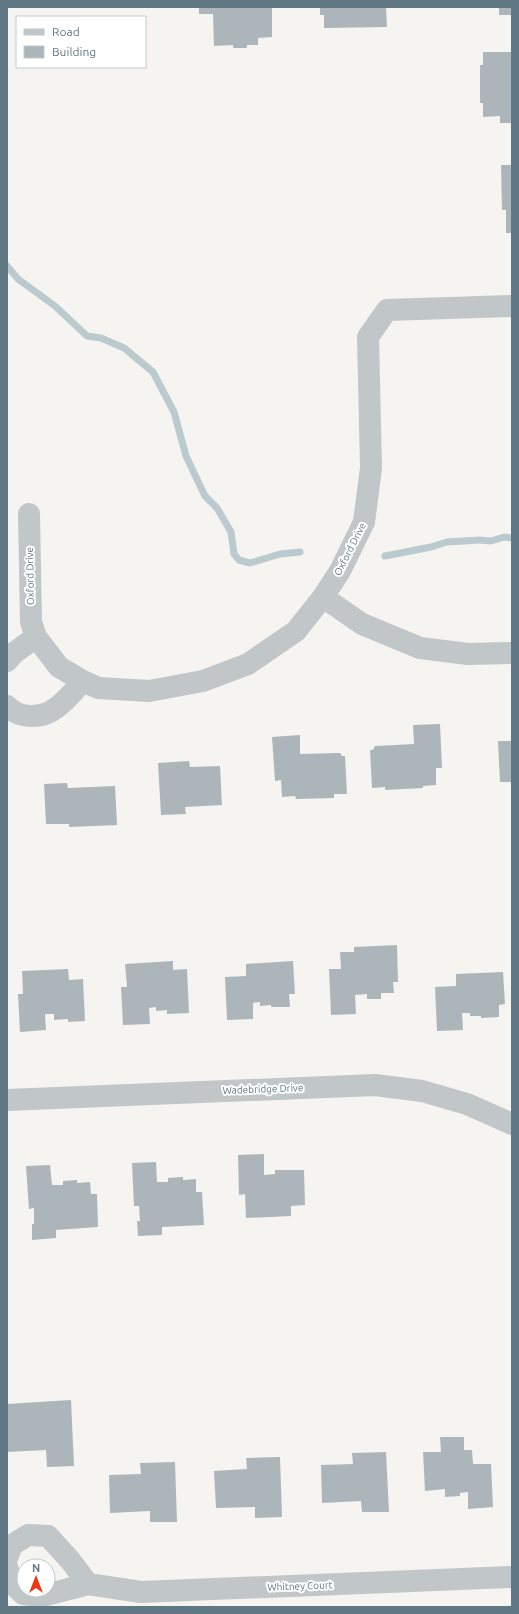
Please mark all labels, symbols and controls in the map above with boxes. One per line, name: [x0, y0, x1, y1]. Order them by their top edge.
legend: [16, 16, 146, 68]
text: Road: [52, 25, 80, 38]
text: Building: [52, 45, 96, 58]
street label: Oxford Drive: [332, 521, 368, 577]
street label: Oxford Drive: [24, 547, 36, 605]
street label: Wadebridge Drive: [222, 1082, 304, 1096]
north arrow: [16, 1558, 56, 1598]
text: N: [32, 1562, 40, 1574]
street label: Whitney Court: [267, 1579, 333, 1593]

